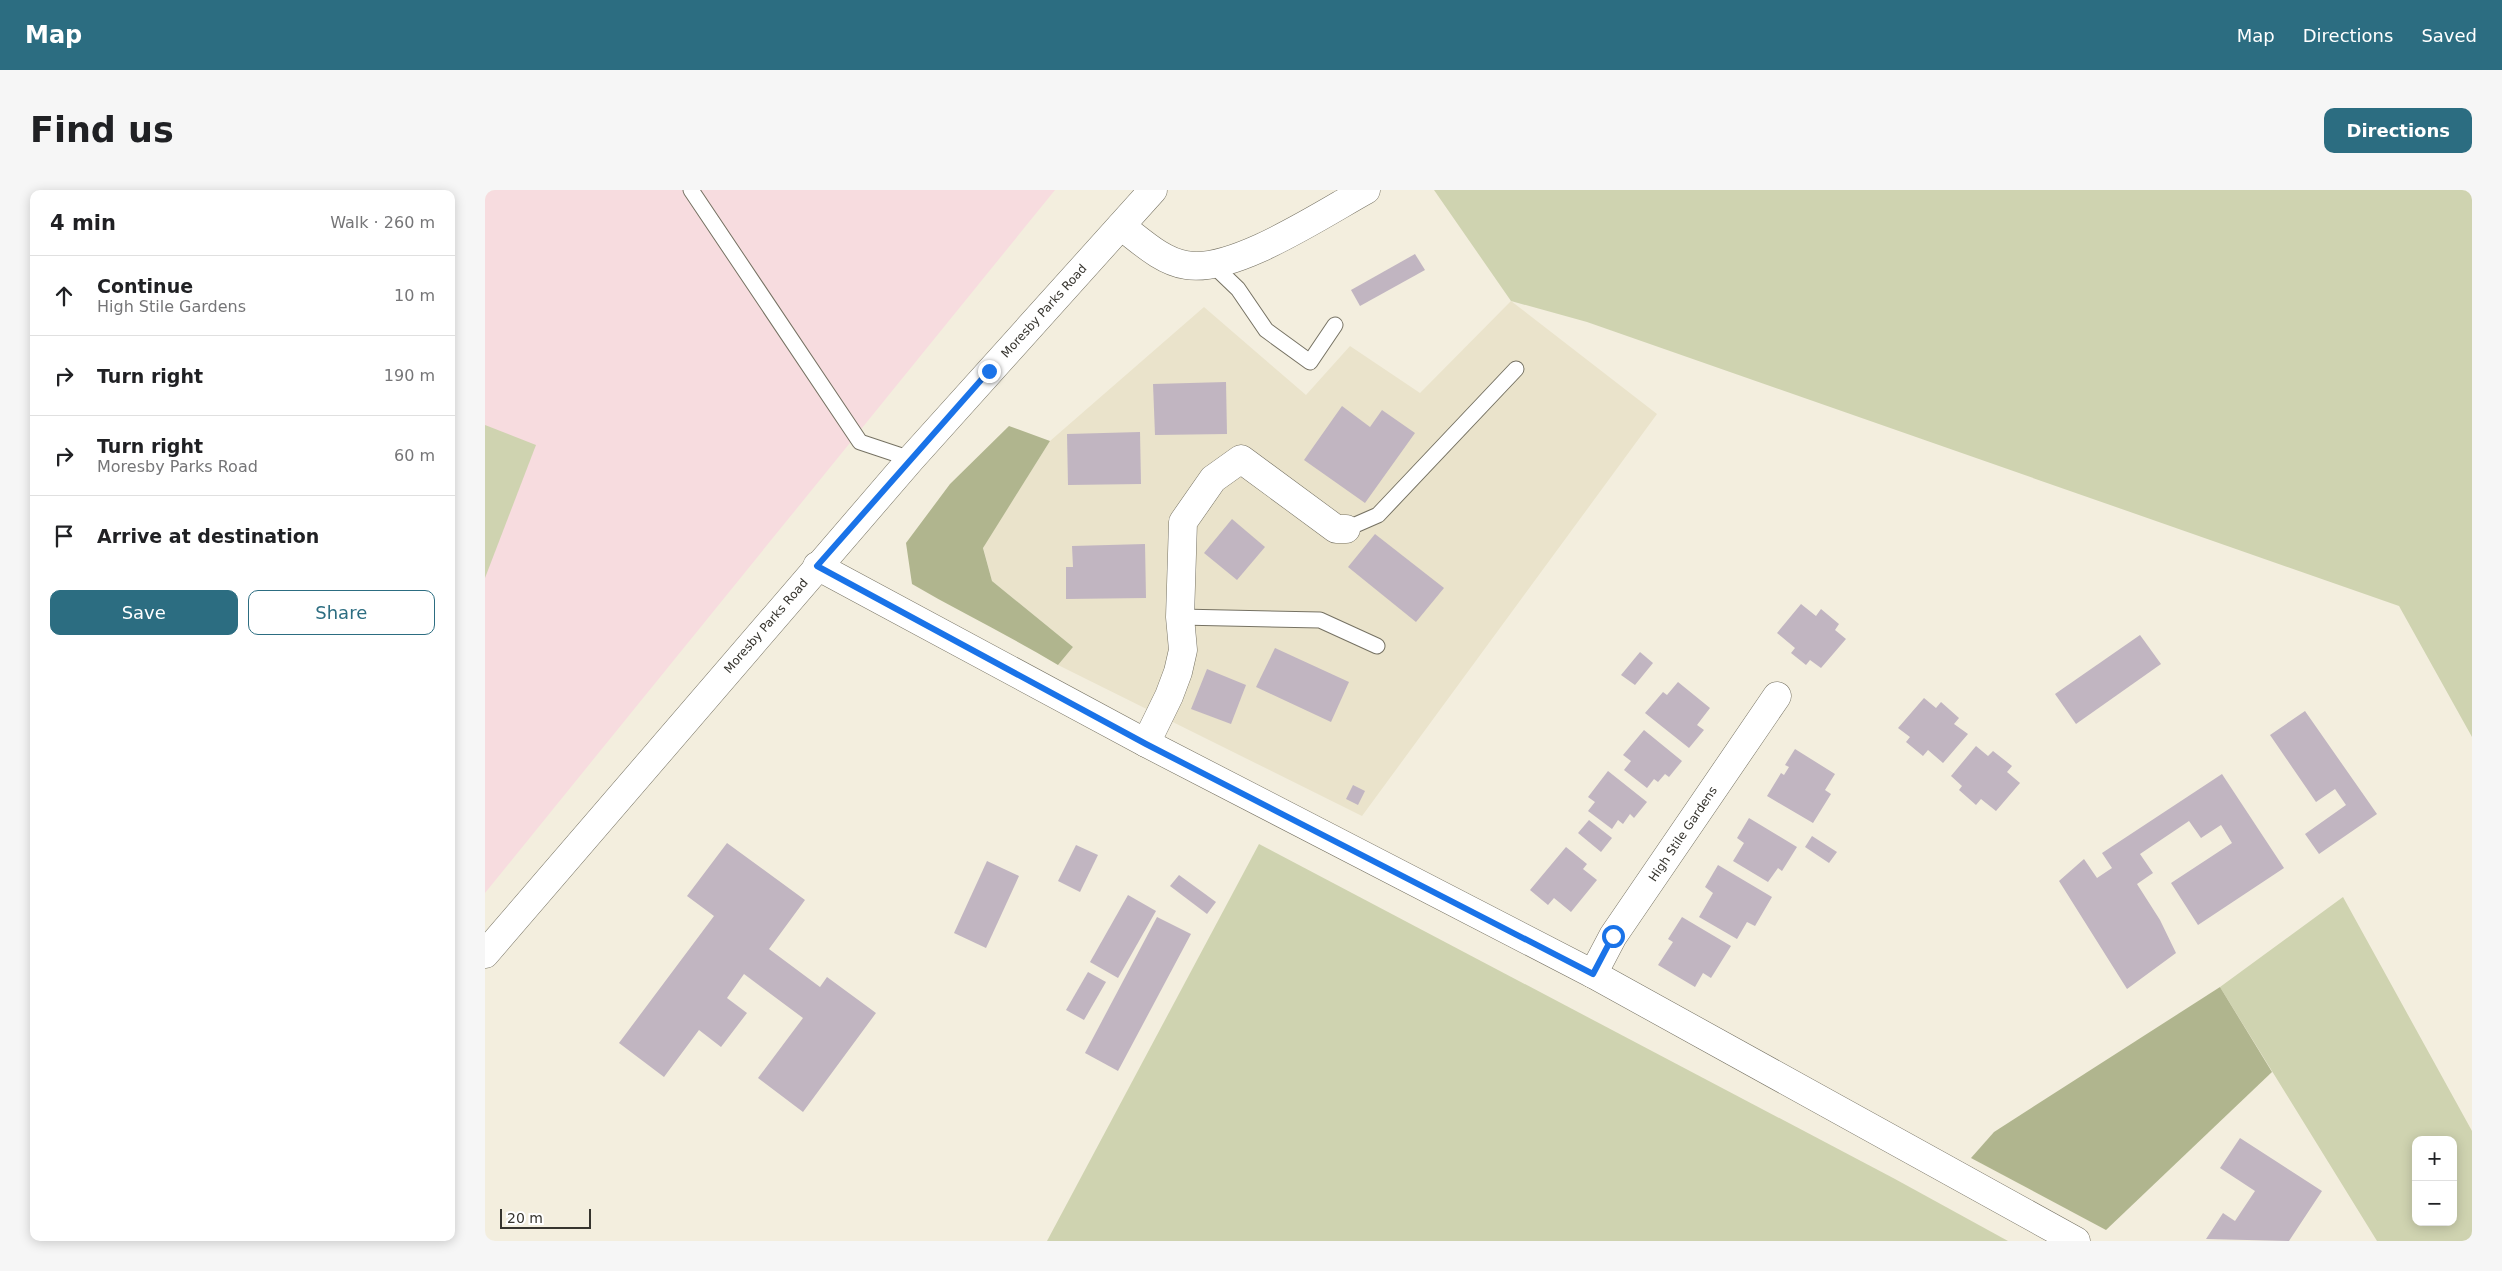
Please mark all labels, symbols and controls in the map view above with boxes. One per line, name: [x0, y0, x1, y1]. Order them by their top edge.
text: Map: [25, 21, 82, 49]
text: Map: [2237, 25, 2275, 46]
text: Directions: [2303, 25, 2393, 46]
text: Saved: [2421, 25, 2477, 46]
button: Directions: [2324, 108, 2472, 153]
text: Find us: [30, 110, 174, 150]
text: 4 min: [50, 211, 116, 235]
text: Walk · 260 m: [330, 213, 435, 232]
street label: Moresby Parks Road: [998, 261, 1090, 361]
text: Continue: [97, 275, 193, 297]
icon: ahead: [50, 282, 78, 310]
text: 10 m: [394, 286, 435, 305]
text: High Stile Gardens: [97, 297, 246, 316]
route end: [978, 360, 1001, 383]
icon: right: [50, 362, 78, 390]
text: Turn right: [97, 365, 203, 387]
text: 190 m: [384, 366, 435, 385]
text: Turn right: [97, 435, 203, 457]
icon: right: [50, 442, 78, 470]
text: 60 m: [394, 446, 435, 465]
text: Moresby Parks Road: [97, 457, 258, 476]
icon: arrive: [50, 522, 78, 550]
text: Arrive at destination: [97, 525, 319, 547]
street label: Moresby Parks Road: [721, 576, 811, 676]
button: Save: [50, 590, 238, 635]
button: Share: [248, 590, 435, 635]
street label: High Stile Gardens: [1646, 784, 1720, 884]
route start: [1602, 925, 1625, 948]
map controls: [2412, 1136, 2457, 1226]
button: +: [2412, 1136, 2457, 1181]
button: −: [2412, 1181, 2457, 1226]
scale bar: [500, 1206, 591, 1229]
text: 20 m: [507, 1210, 543, 1226]

